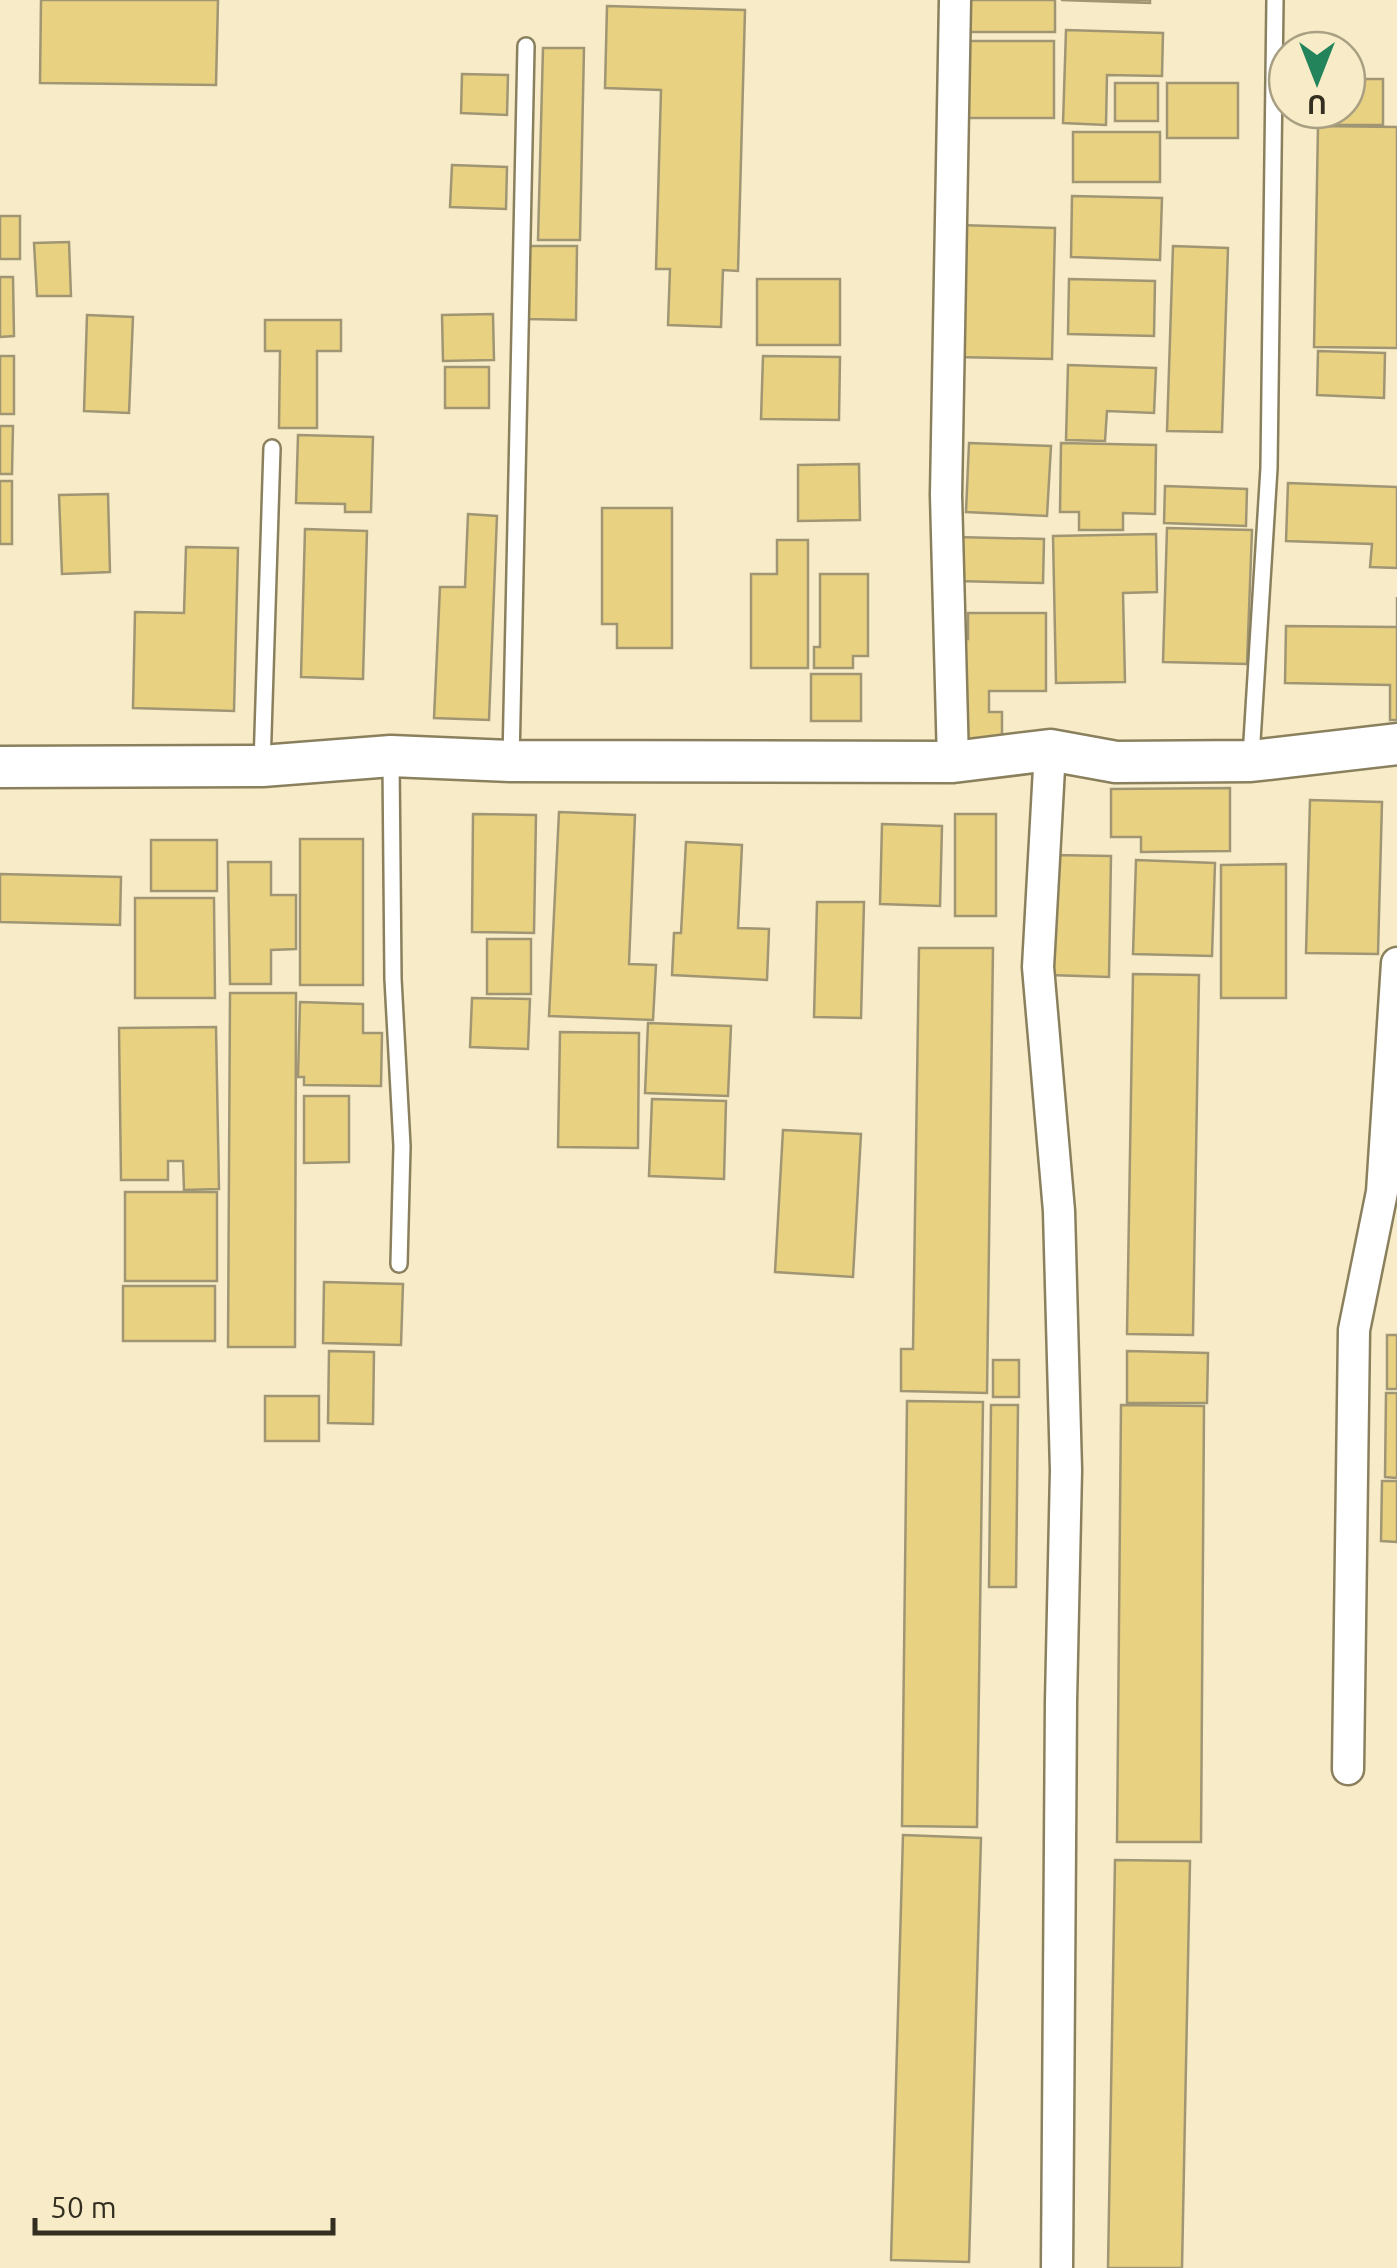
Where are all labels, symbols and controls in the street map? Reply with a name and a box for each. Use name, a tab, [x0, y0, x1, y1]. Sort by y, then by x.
north arrow	[1267, 30, 1367, 130]
text: U	[1307, 90, 1327, 121]
scale bar	[35, 2173, 332, 2235]
text: 50 m	[50, 2190, 117, 2224]

